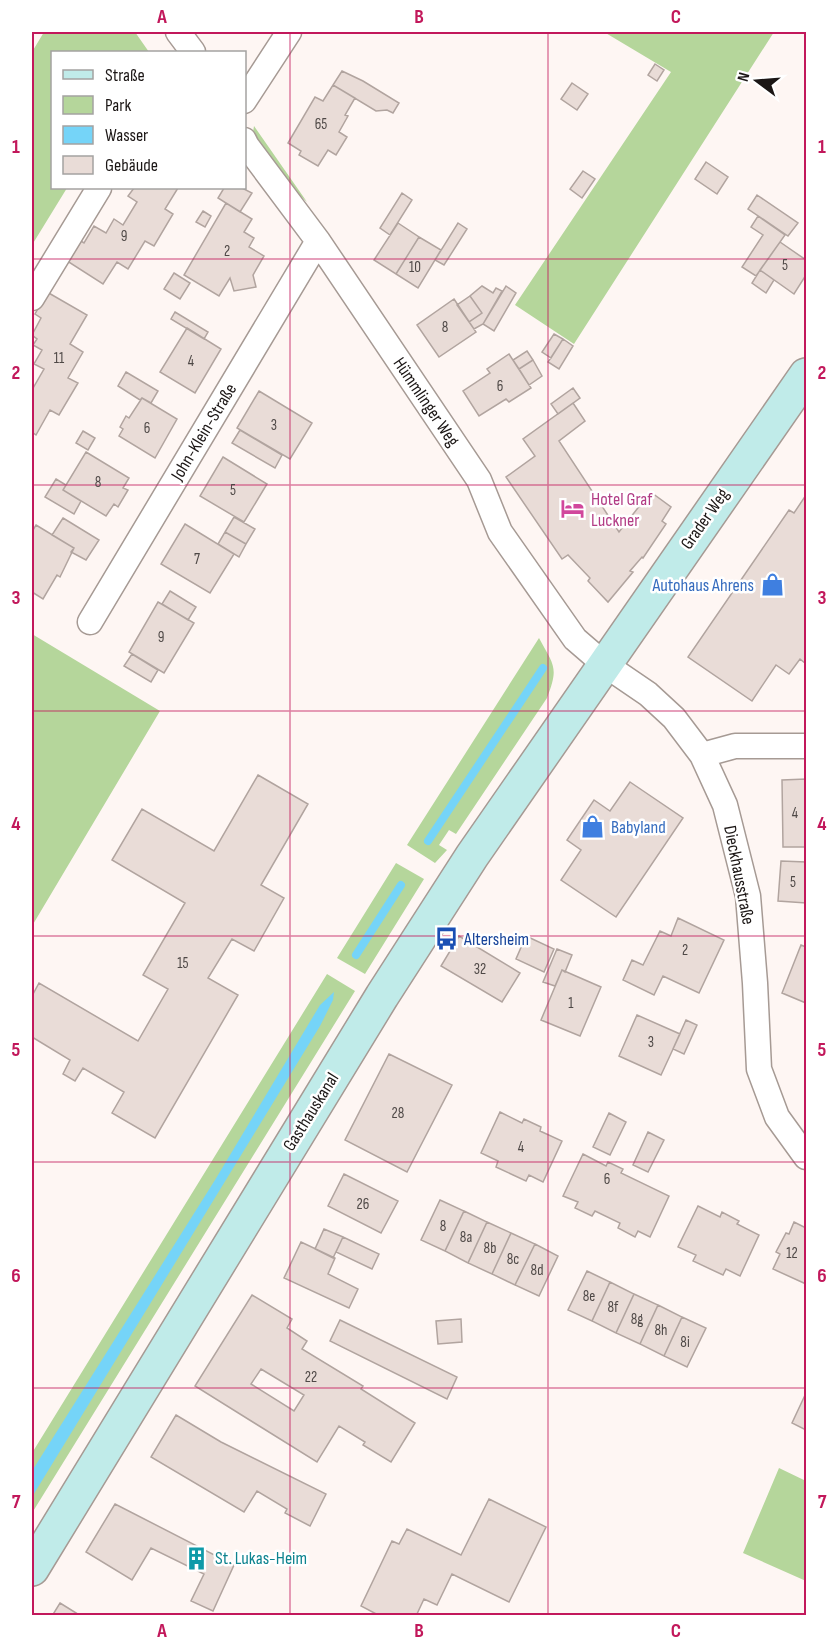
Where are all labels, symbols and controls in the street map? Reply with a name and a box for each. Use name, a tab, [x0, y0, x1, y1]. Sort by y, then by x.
text: A	[156, 5, 167, 29]
text: B	[414, 5, 424, 29]
text: C	[671, 5, 681, 29]
legend	[51, 51, 246, 189]
north arrow	[727, 51, 787, 111]
text: Straße	[105, 65, 145, 86]
text: N	[734, 71, 754, 84]
text: Park	[105, 95, 131, 116]
house number: 65	[315, 115, 327, 134]
text: Wasser	[105, 125, 148, 146]
text: 1	[12, 135, 20, 159]
text: 1	[818, 135, 826, 159]
text: Gebäude	[105, 155, 158, 176]
house number: 9	[121, 227, 127, 246]
house number: 2	[224, 242, 230, 261]
house number: 5	[782, 256, 788, 275]
house number: 10	[409, 258, 421, 277]
house number: 8	[442, 318, 448, 337]
house number: 11	[54, 349, 65, 368]
house number: 4	[188, 352, 194, 371]
street label: Hümmlinger Weg	[389, 354, 463, 450]
text: 2	[12, 361, 20, 385]
text: 2	[818, 361, 826, 385]
house number: 6	[497, 377, 503, 396]
street label: John-Klein-Straße	[166, 380, 241, 485]
house number: 3	[271, 416, 277, 435]
house number: 6	[144, 419, 150, 438]
house number: 8	[95, 473, 101, 492]
house number: 5	[230, 481, 236, 500]
street label: Grader Weg	[676, 485, 734, 553]
place label: Hotel Graf Luckner	[591, 489, 653, 531]
hotel icon: Hotel Graf Luckner	[560, 496, 586, 522]
house number: 7	[194, 550, 200, 569]
shop icon: Autohaus Ahrens	[759, 572, 785, 598]
place label: Autohaus Ahrens	[652, 575, 754, 596]
text: 3	[12, 586, 21, 610]
text: 3	[818, 586, 827, 610]
house number: 9	[158, 628, 164, 647]
house number: 4	[792, 804, 798, 823]
text: 4	[11, 812, 21, 836]
text: 4	[817, 812, 827, 836]
shop icon: Babyland	[580, 814, 606, 840]
place label: Babyland	[611, 817, 666, 838]
street label: Dieckhausstraße	[719, 824, 759, 926]
house number: 5	[790, 873, 796, 892]
bus stop icon: Altersheim	[433, 926, 459, 952]
place label: Altersheim	[463, 929, 529, 950]
house number: 2	[682, 941, 688, 960]
house number: 15	[177, 954, 189, 973]
house number: 32	[474, 960, 486, 979]
house number: 1	[568, 994, 574, 1013]
house number: 3	[648, 1033, 654, 1052]
text: 5	[12, 1038, 21, 1062]
text: 5	[818, 1038, 827, 1062]
street label: Gasthauskanal	[279, 1069, 343, 1155]
house number: 28	[392, 1104, 404, 1123]
house number: 4	[518, 1138, 524, 1157]
house number: 6	[604, 1170, 610, 1189]
house number: 26	[357, 1195, 369, 1214]
house number: 8	[440, 1217, 446, 1236]
house number: 8a	[460, 1228, 472, 1247]
house number: 8b	[484, 1239, 496, 1258]
house number: 12	[786, 1244, 798, 1263]
house number: 8c	[507, 1250, 519, 1269]
house number: 8d	[531, 1261, 543, 1280]
text: 6	[11, 1264, 21, 1288]
text: 6	[817, 1264, 827, 1288]
house number: 8e	[583, 1287, 595, 1306]
house number: 8f	[608, 1298, 619, 1317]
house number: 8g	[631, 1310, 643, 1329]
house number: 8h	[655, 1321, 668, 1340]
house number: 8i	[680, 1333, 690, 1352]
house number: 22	[305, 1368, 317, 1387]
text: 7	[12, 1490, 21, 1514]
text: 7	[818, 1490, 827, 1514]
building icon: St. Lukas-Heim	[184, 1545, 210, 1571]
place label: St. Lukas-Heim	[215, 1548, 307, 1569]
text: A	[156, 1619, 167, 1643]
text: B	[414, 1619, 424, 1643]
text: C	[671, 1619, 681, 1643]

